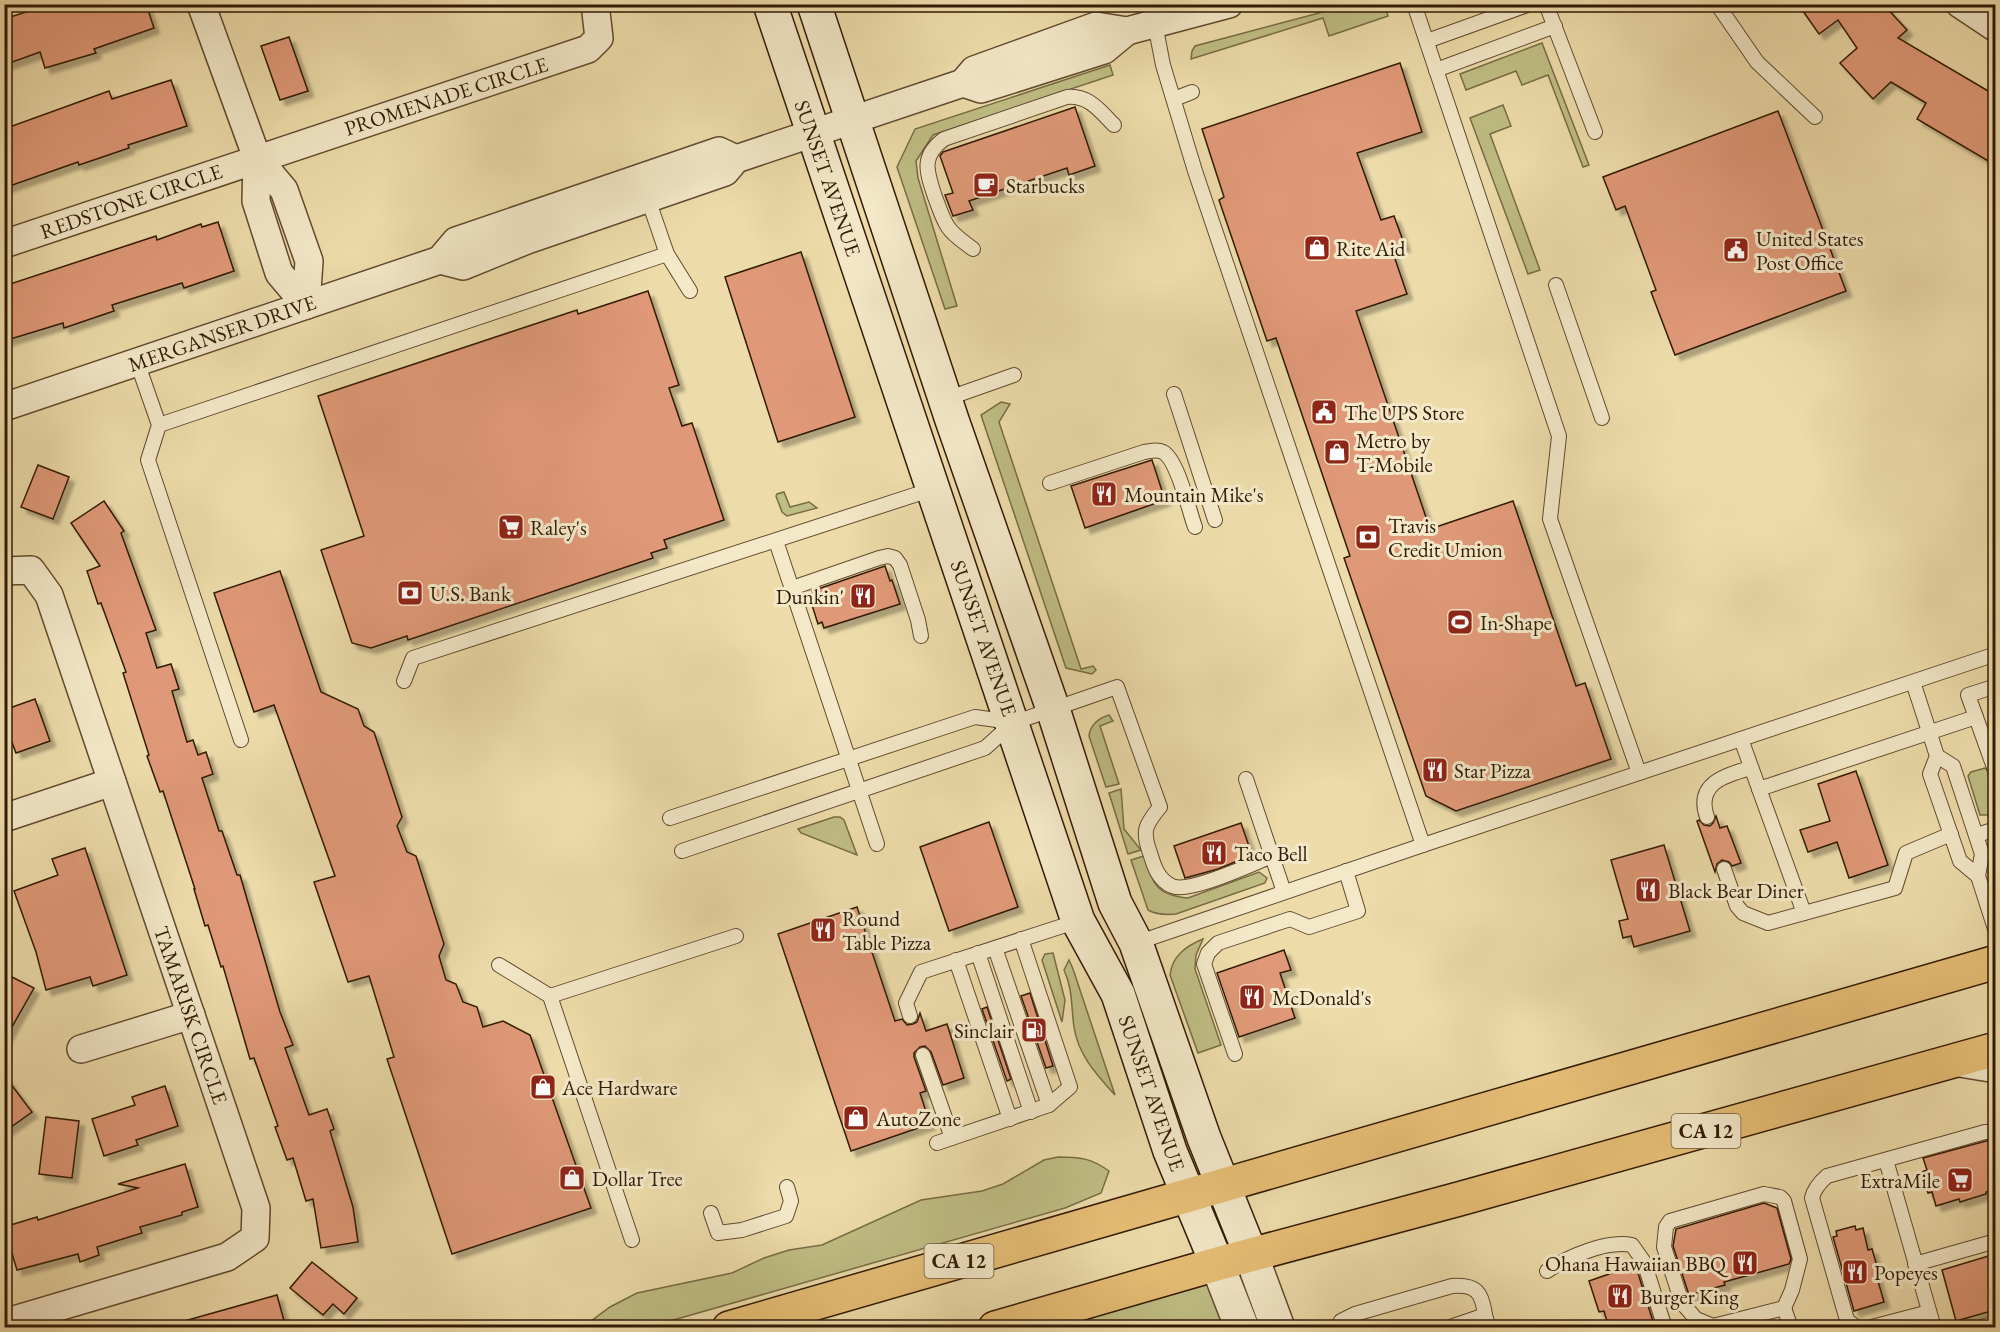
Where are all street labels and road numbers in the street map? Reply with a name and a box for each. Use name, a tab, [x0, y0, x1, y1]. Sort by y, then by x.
street label: PROMENADE CIRCLE	[341, 50, 551, 142]
street label: SUNSET AVENUE	[789, 96, 867, 260]
street label: REDSTONE CIRCLE	[36, 157, 226, 245]
street label: MERGANSER DRIVE	[125, 288, 320, 378]
street label: SUNSET AVENUE	[945, 556, 1023, 720]
street label: TAMARISK CIRCLE	[148, 922, 234, 1108]
street label: SUNSET AVENUE	[1113, 1011, 1191, 1175]
road number: CA 12	[1672, 1114, 1740, 1148]
road number: CA 12	[924, 1244, 994, 1278]

